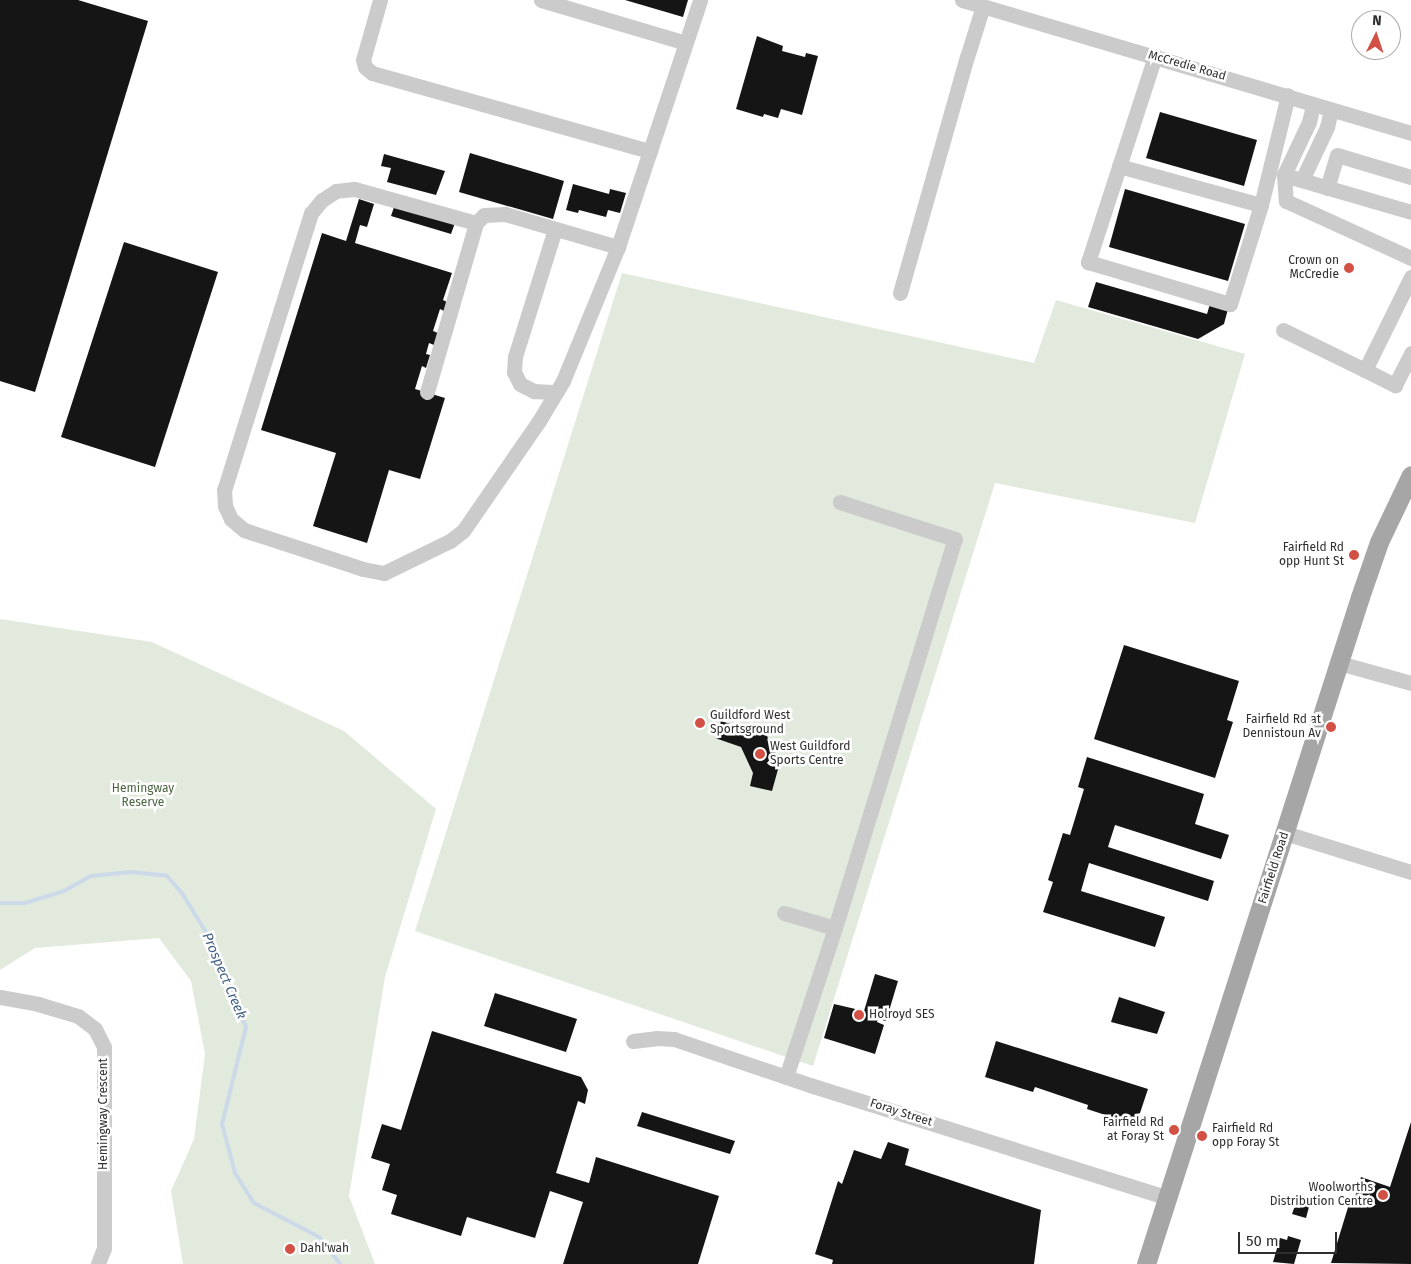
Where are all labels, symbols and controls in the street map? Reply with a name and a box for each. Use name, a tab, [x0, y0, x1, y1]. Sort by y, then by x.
north arrow	[1351, 10, 1401, 60]
text: N	[1372, 12, 1382, 29]
street label: McCredie Road	[1146, 48, 1228, 84]
place label: Crown on McCredie	[1288, 254, 1339, 282]
marker: Crown on McCredie	[1343, 262, 1355, 274]
place label: Fairfield Rd opp Hunt St	[1279, 541, 1344, 569]
marker: Fairfield Rd opp Hunt St	[1348, 549, 1360, 561]
place label: Guildford West Sportsground	[710, 709, 790, 737]
place label: Fairfield Rd at Dennistoun Av	[1243, 713, 1321, 741]
marker: Guildford West Sportsground	[694, 717, 706, 729]
marker: Fairfield Rd at Dennistoun Av	[1325, 721, 1337, 733]
place label: West Guildford Sports Centre	[770, 740, 850, 768]
marker: West Guildford Sports Centre	[754, 748, 766, 760]
park label: Hemingway Reserve	[112, 782, 174, 810]
street label: Fairfield Road	[1256, 830, 1292, 906]
water label: Prospect Creek	[198, 930, 250, 1022]
place label: Holroyd SES	[869, 1008, 935, 1022]
marker: Holroyd SES	[853, 1009, 865, 1021]
street label: Hemingway Crescent	[97, 1058, 111, 1170]
street label: Foray Street	[868, 1096, 934, 1130]
place label: Fairfield Rd at Foray St	[1103, 1116, 1164, 1144]
place label: Fairfield Rd opp Foray St	[1212, 1122, 1279, 1150]
marker: Fairfield Rd at Foray St	[1168, 1124, 1180, 1136]
marker: Fairfield Rd opp Foray St	[1196, 1130, 1208, 1142]
place label: Woolworths Distribution Centre	[1270, 1181, 1373, 1209]
marker: Woolworths Distribution Centre	[1377, 1189, 1389, 1201]
scale bar	[1241, 1222, 1340, 1254]
text: 50 m	[1246, 1232, 1279, 1250]
place label: Dahl'wah	[300, 1242, 349, 1256]
marker: Dahl'wah	[284, 1243, 296, 1255]

